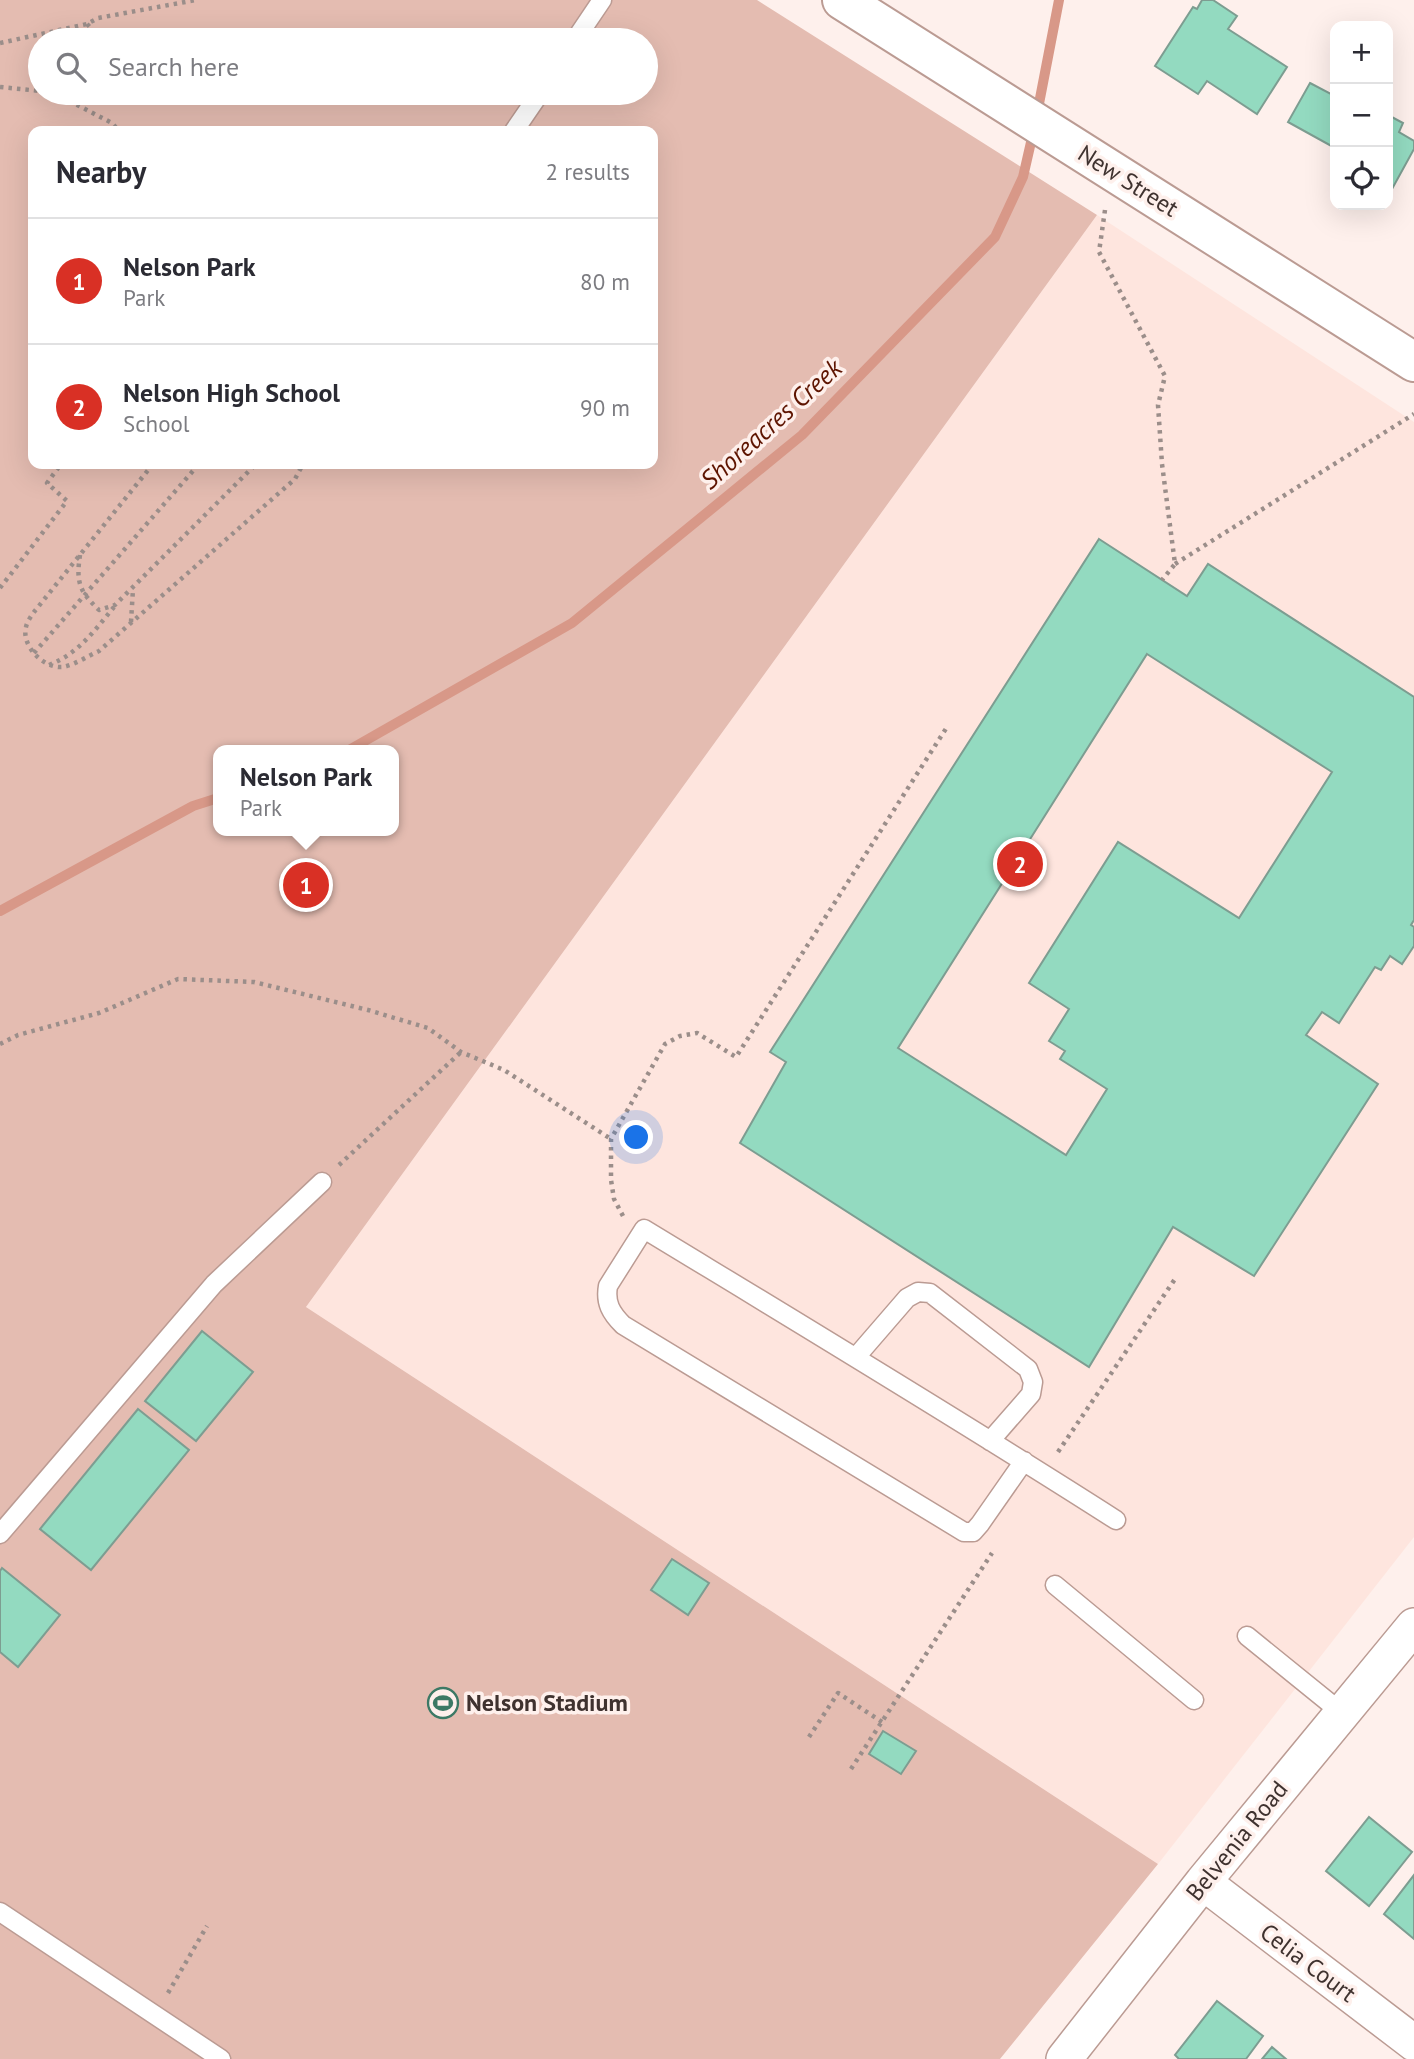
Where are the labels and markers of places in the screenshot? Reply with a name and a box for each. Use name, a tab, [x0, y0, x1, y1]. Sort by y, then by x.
pin: 2	[997, 838, 1043, 890]
pin: 1	[283, 859, 329, 911]
sports icon: Nelson Stadium	[426, 1686, 460, 1720]
place label: Nelson Stadium	[466, 1687, 628, 1718]

